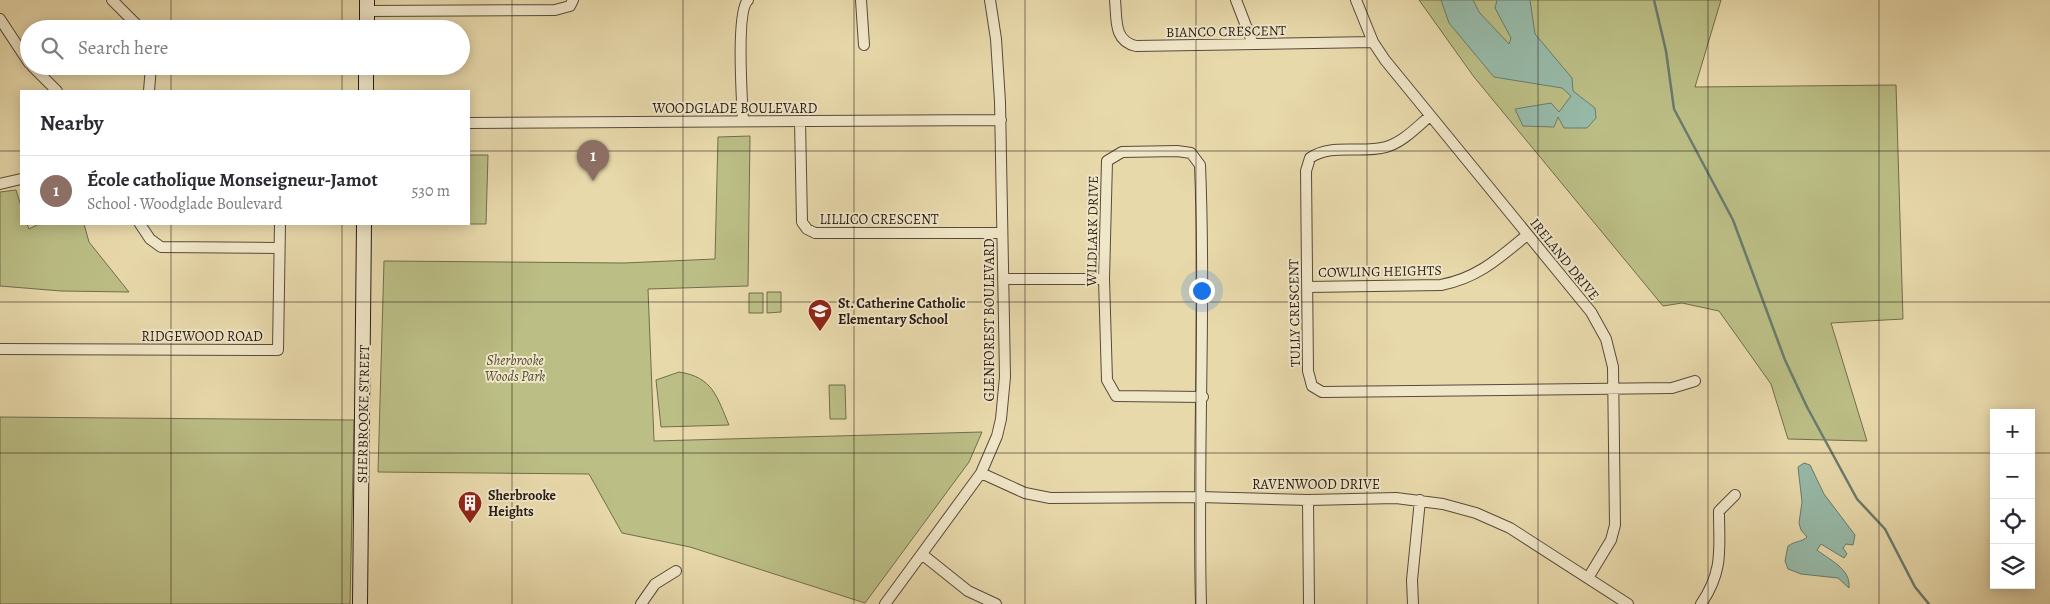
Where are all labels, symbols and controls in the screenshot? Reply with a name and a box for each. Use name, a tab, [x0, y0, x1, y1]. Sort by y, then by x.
search box	[20, 20, 470, 75]
street label: BIANCO CRESCENT	[1166, 21, 1287, 42]
icon: search	[38, 34, 66, 62]
text: Search here	[78, 35, 168, 61]
street label: WOODGLADE BOULEVARD	[652, 99, 818, 118]
text: Nearby	[40, 109, 103, 137]
pin: 1	[577, 140, 609, 181]
text: École catholique Monseigneur-Jamot	[87, 167, 378, 193]
street label: WILDLARK DRIVE	[1082, 175, 1103, 288]
text: 1	[53, 180, 59, 202]
text: 530 m	[411, 180, 450, 202]
text: School · Woodglade Boulevard	[87, 193, 282, 215]
street label: LILLICO CRESCENT	[819, 210, 939, 229]
street label: IRELAND DRIVE	[1526, 214, 1604, 304]
street label: GLENFOREST BOULEVARD	[980, 238, 999, 402]
street label: TULLY CRESCENT	[1284, 258, 1305, 367]
street label: COWLING HEIGHTS	[1318, 261, 1442, 282]
your location	[1189, 278, 1215, 304]
place label: St. Catherine Catholic Elementary School	[838, 294, 966, 329]
school or university icon: St. Catherine Catholic Elementary School	[807, 298, 833, 332]
street label: RIDGEWOOD ROAD	[141, 327, 263, 346]
street label: SHERBROOKE STREET	[353, 344, 374, 483]
park label: Sherbrooke Woods Park	[485, 351, 545, 386]
map controls	[1990, 409, 2035, 589]
button: +	[1990, 409, 2035, 454]
button: −	[1990, 454, 2035, 499]
street label: RAVENWOOD DRIVE	[1252, 475, 1380, 494]
place label: Sherbrooke Heights	[488, 486, 556, 521]
building icon: Sherbrooke Heights	[457, 490, 483, 524]
button: locate	[1990, 499, 2035, 544]
button: layers	[1990, 544, 2035, 589]

